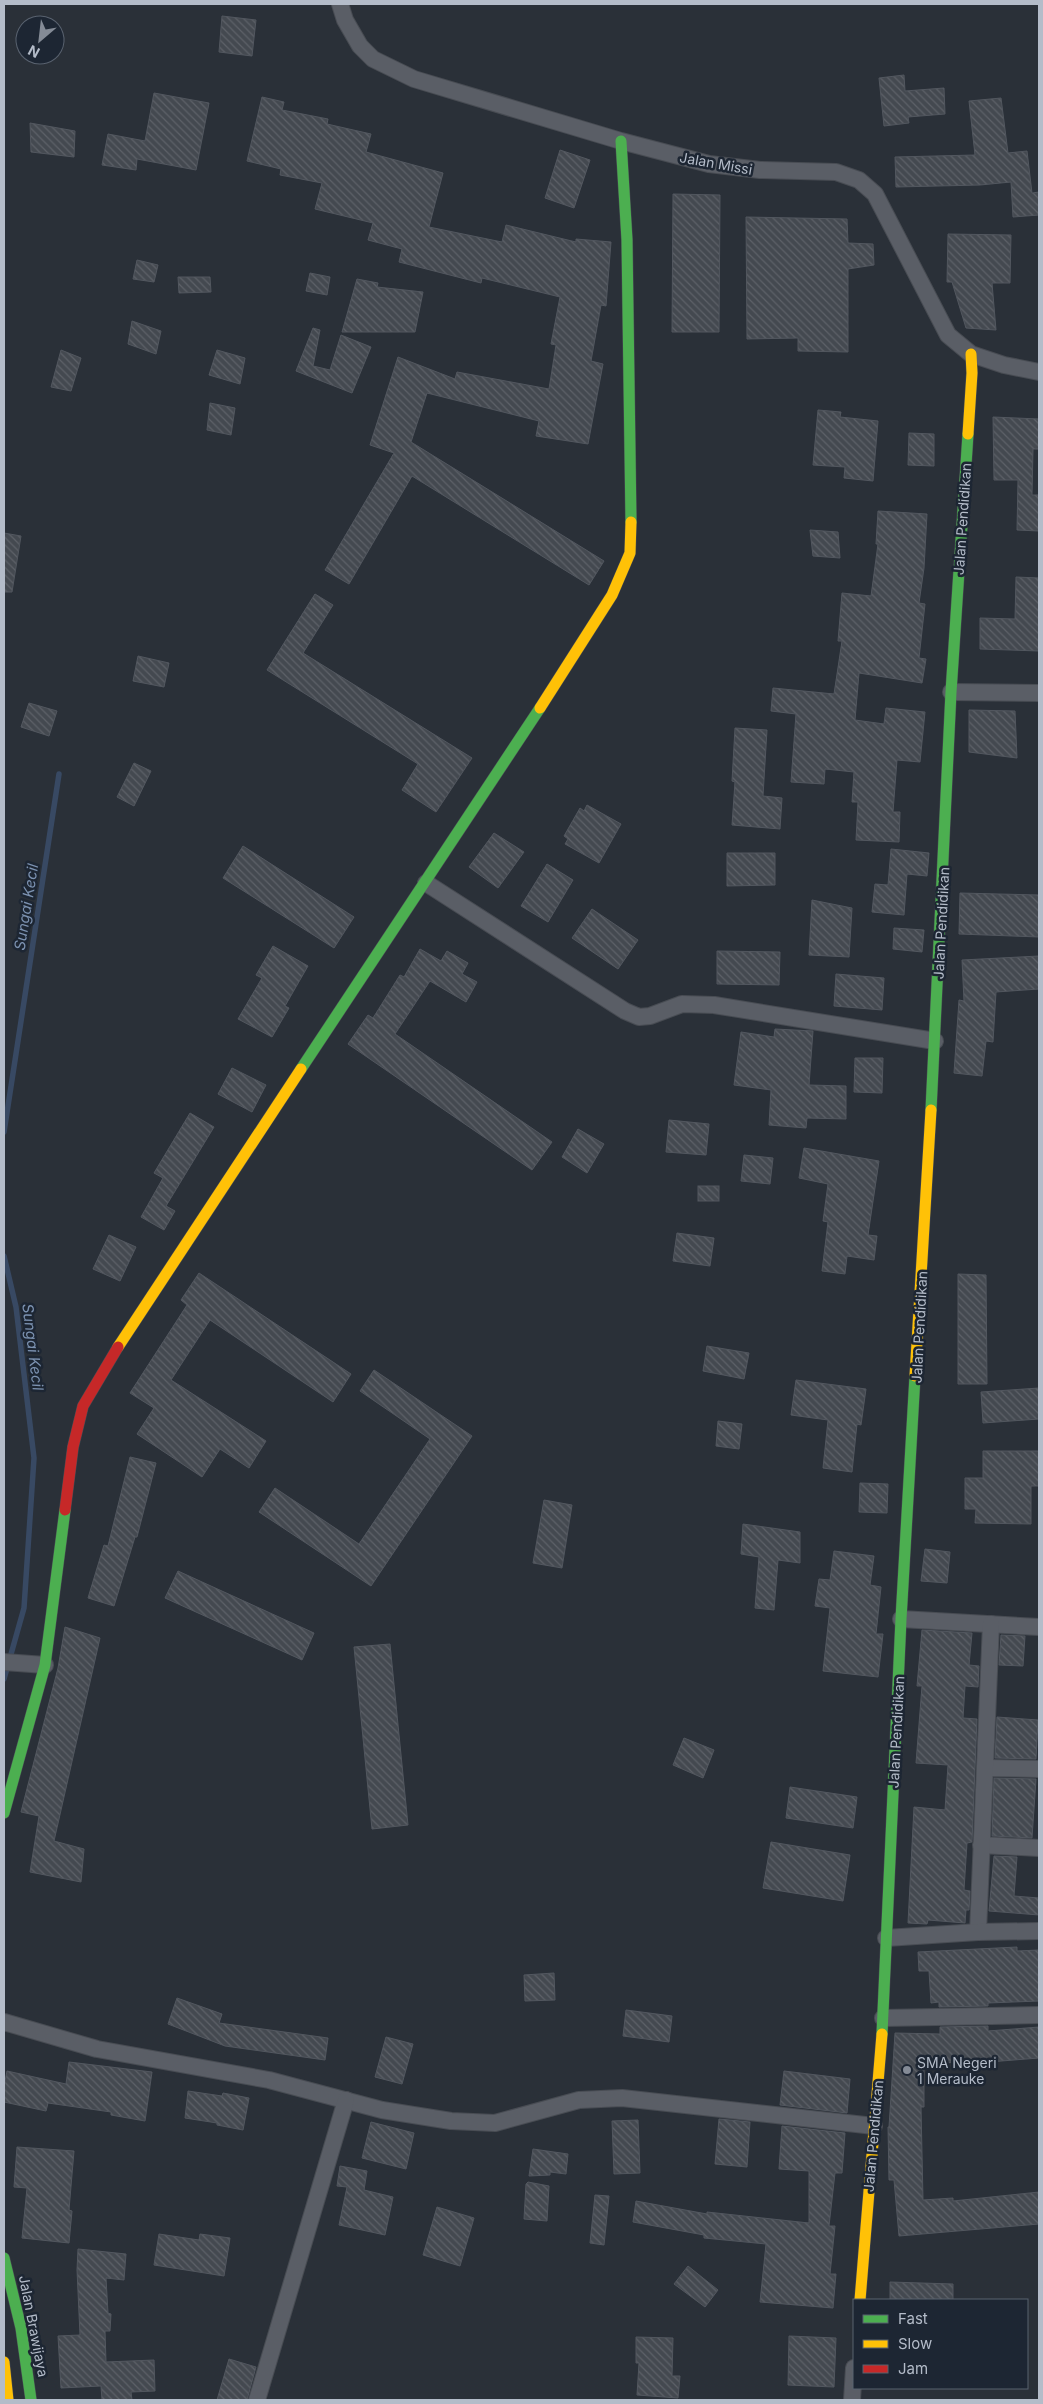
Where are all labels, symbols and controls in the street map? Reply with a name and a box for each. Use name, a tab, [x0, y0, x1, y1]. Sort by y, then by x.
north arrow	[15, 15, 65, 65]
text: N	[25, 42, 42, 62]
street label: Jalan Missi	[678, 148, 754, 178]
street label: Jalan Pendidikan	[950, 462, 974, 576]
water label: Sungai Kecil	[10, 862, 42, 952]
street label: Jalan Pendidikan	[930, 866, 952, 980]
street label: Jalan Pendidikan	[908, 1270, 930, 1384]
water label: Sungai Kecil	[18, 1302, 48, 1392]
street label: Jalan Pendidikan	[885, 1675, 907, 1789]
place label: SMA Negeri 1 Merauke	[917, 2054, 997, 2087]
marker: SMA Negeri 1 Merauke	[901, 2064, 913, 2076]
street label: Jalan Pendidikan	[860, 2079, 886, 2193]
street label: Jalan Brawijaya	[16, 2274, 52, 2378]
legend	[853, 2299, 1028, 2389]
text: Fast	[898, 2309, 928, 2328]
text: Slow	[898, 2334, 932, 2353]
text: Jam	[898, 2359, 928, 2378]

